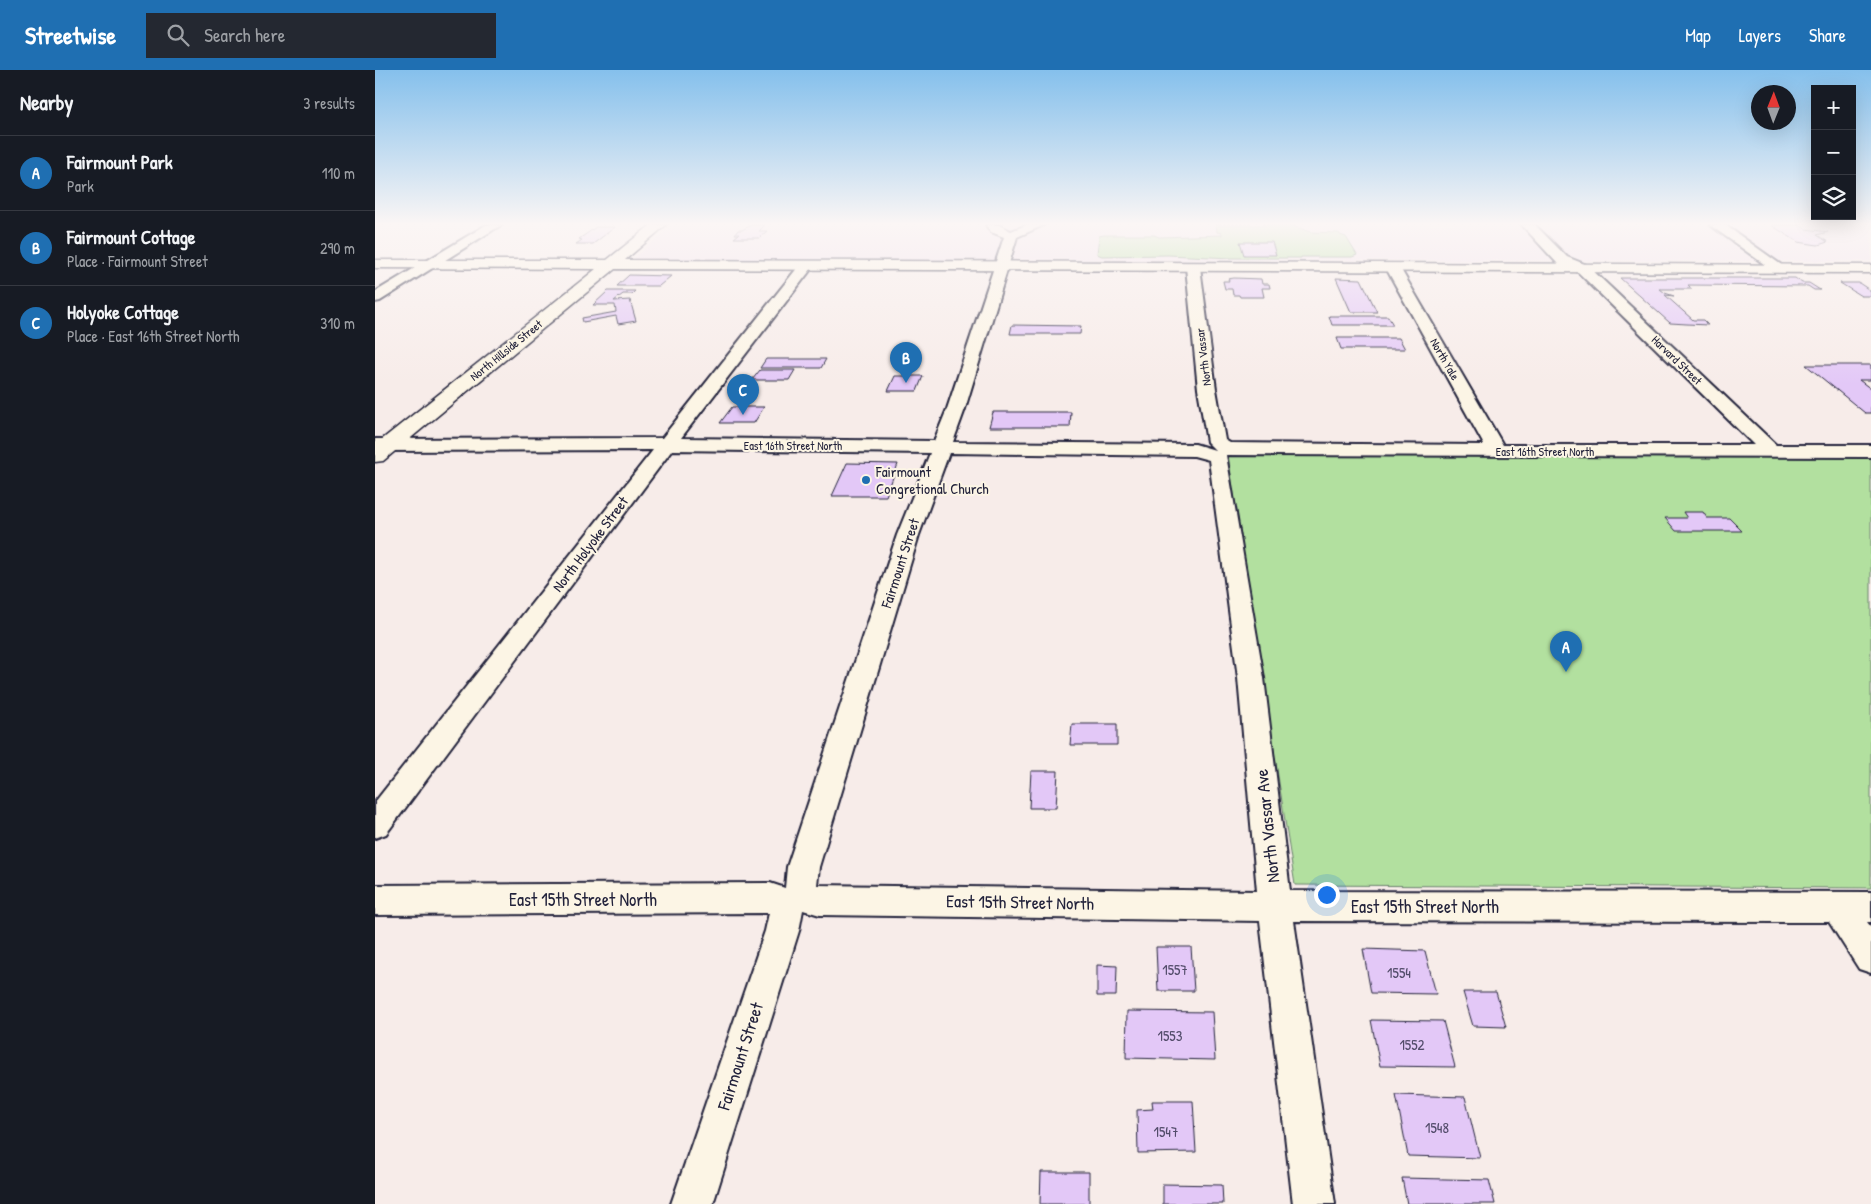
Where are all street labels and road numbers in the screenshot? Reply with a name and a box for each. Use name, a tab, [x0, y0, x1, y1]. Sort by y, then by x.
street label: North Hillside Street	[466, 315, 546, 385]
street label: North Vassar	[1191, 327, 1215, 387]
street label: Harvard Street	[1648, 331, 1707, 389]
street label: North Yale	[1426, 335, 1464, 383]
street label: East 16th Street North	[744, 437, 842, 454]
street label: East 16th Street North	[1496, 443, 1594, 460]
street label: North Holyoke Street	[547, 491, 633, 596]
street label: Fairmount Street	[875, 515, 925, 612]
street label: North Vassar Ave	[1249, 768, 1285, 884]
street label: East 15th Street North	[509, 887, 657, 912]
street label: East 15th Street North	[946, 888, 1095, 916]
street label: East 15th Street North	[1351, 894, 1499, 919]
street label: Fairmount Street	[711, 998, 769, 1114]

